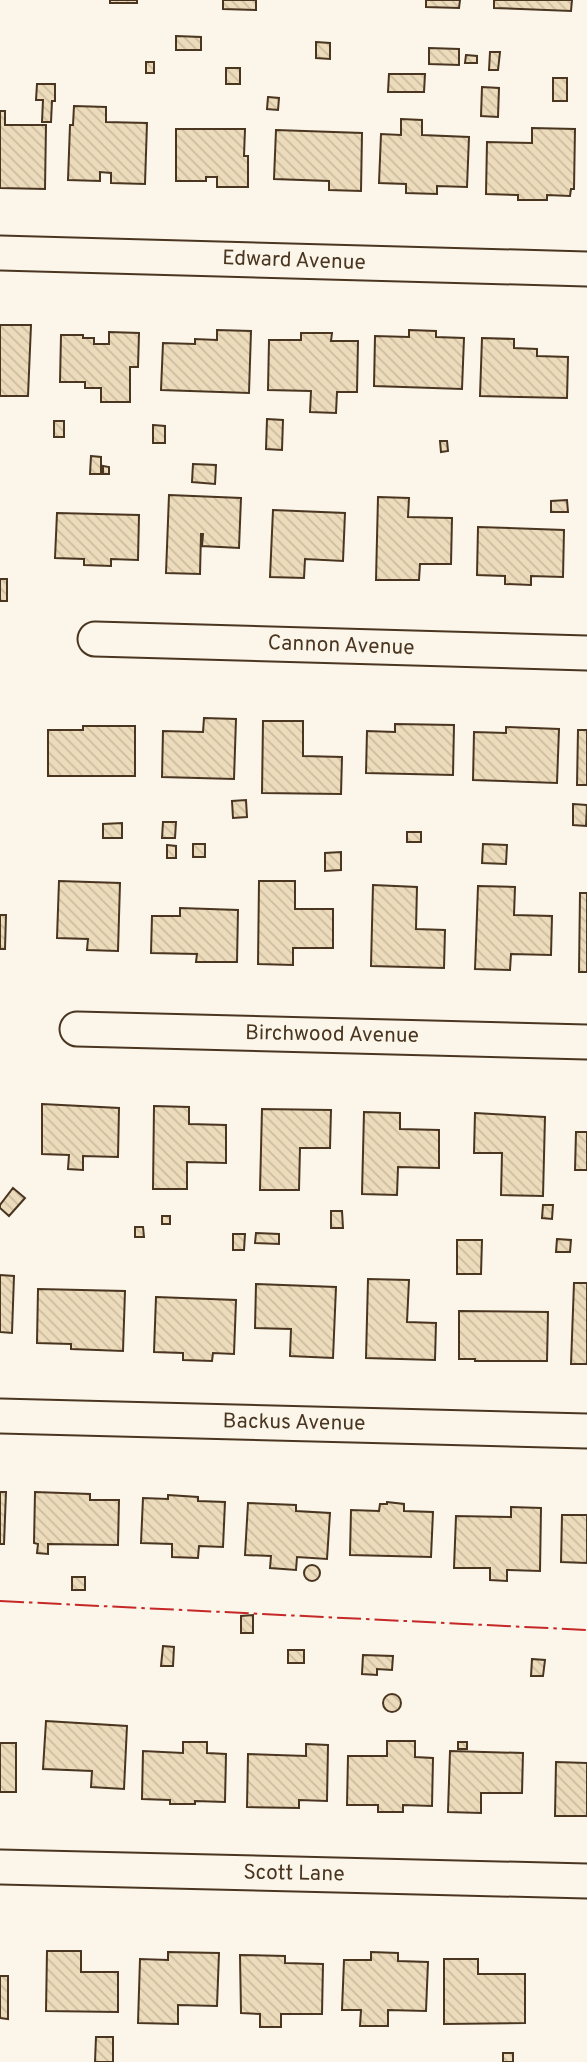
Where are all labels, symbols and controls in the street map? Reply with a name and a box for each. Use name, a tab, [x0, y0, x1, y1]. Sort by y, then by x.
street label: Edward Avenue	[222, 245, 366, 277]
street label: Cannon Avenue	[267, 630, 415, 662]
street label: Birchwood Avenue	[245, 1020, 419, 1050]
street label: Backus Avenue	[222, 1408, 366, 1438]
street label: Scott Lane	[243, 1860, 345, 1888]

